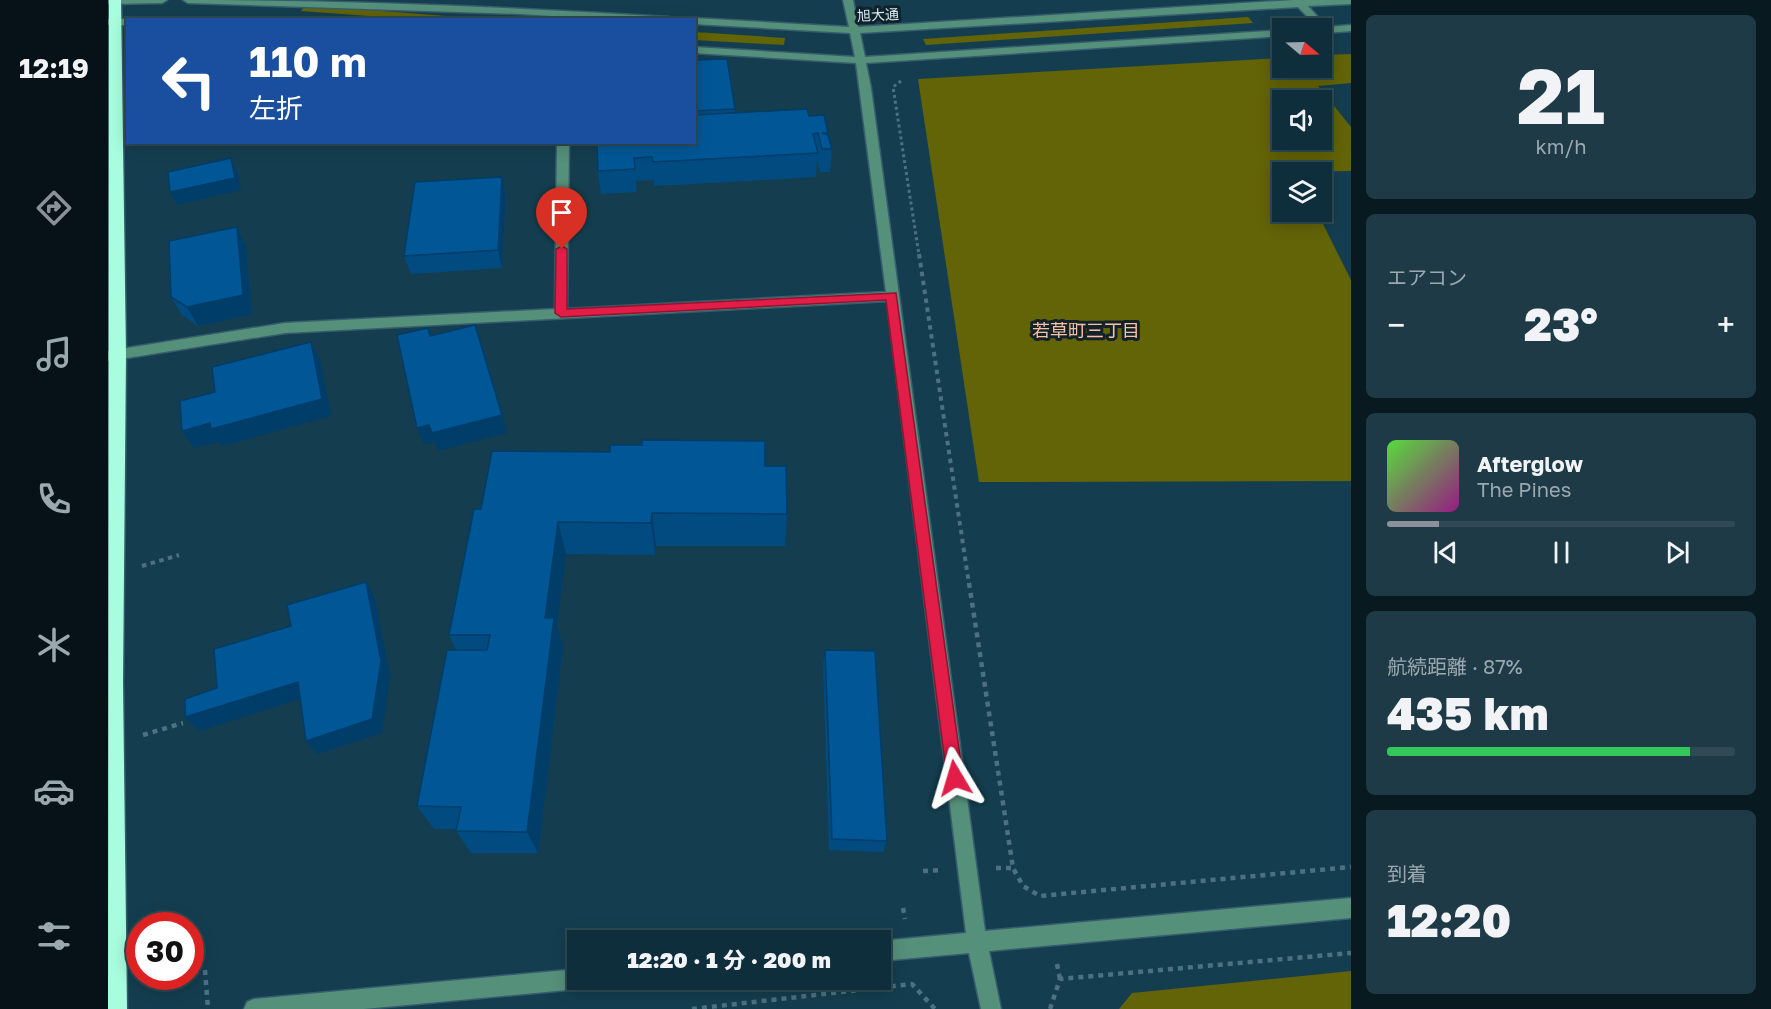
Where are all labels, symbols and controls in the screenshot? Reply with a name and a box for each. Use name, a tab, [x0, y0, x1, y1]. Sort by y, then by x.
street label: 旭大通	[857, 5, 899, 24]
north arrow	[1272, 18, 1332, 78]
map controls	[1272, 18, 1332, 222]
text: 110 m	[249, 36, 367, 86]
icon: left	[150, 42, 228, 120]
text: 21	[1517, 48, 1605, 141]
text: 12:19	[19, 52, 89, 84]
button: sound	[1272, 90, 1332, 150]
text: 左折	[249, 92, 303, 124]
text: km/h	[1536, 134, 1586, 158]
button: layers	[1272, 162, 1332, 222]
icon: directions	[33, 187, 75, 229]
pin	[536, 187, 587, 249]
icon: arrive	[545, 196, 578, 229]
text: エアコン	[1387, 265, 1467, 289]
text: 23°	[1524, 297, 1598, 351]
text: −	[1387, 305, 1405, 344]
text: +	[1717, 305, 1735, 344]
district label: 若草町三丁目	[1032, 319, 1140, 341]
icon: music	[33, 333, 75, 375]
text: Afterglow	[1477, 450, 1583, 477]
text: The Pines	[1477, 477, 1571, 501]
icon: phone	[33, 478, 75, 520]
icon: previous	[1429, 536, 1462, 569]
icon: pause	[1545, 536, 1578, 569]
icon: next	[1661, 536, 1694, 569]
icon: climate	[33, 624, 75, 666]
text: 航続距離 · 87%	[1387, 654, 1523, 678]
text: 435 km	[1387, 686, 1549, 740]
position arrow	[923, 746, 987, 810]
icon: car	[33, 770, 75, 812]
text: 到着	[1387, 861, 1427, 885]
text: 12:20	[1387, 893, 1511, 947]
speed limit sign: 30	[126, 912, 204, 990]
icon: filters	[33, 915, 75, 957]
text: 12:20 · 1 分 · 200 m	[627, 946, 831, 973]

